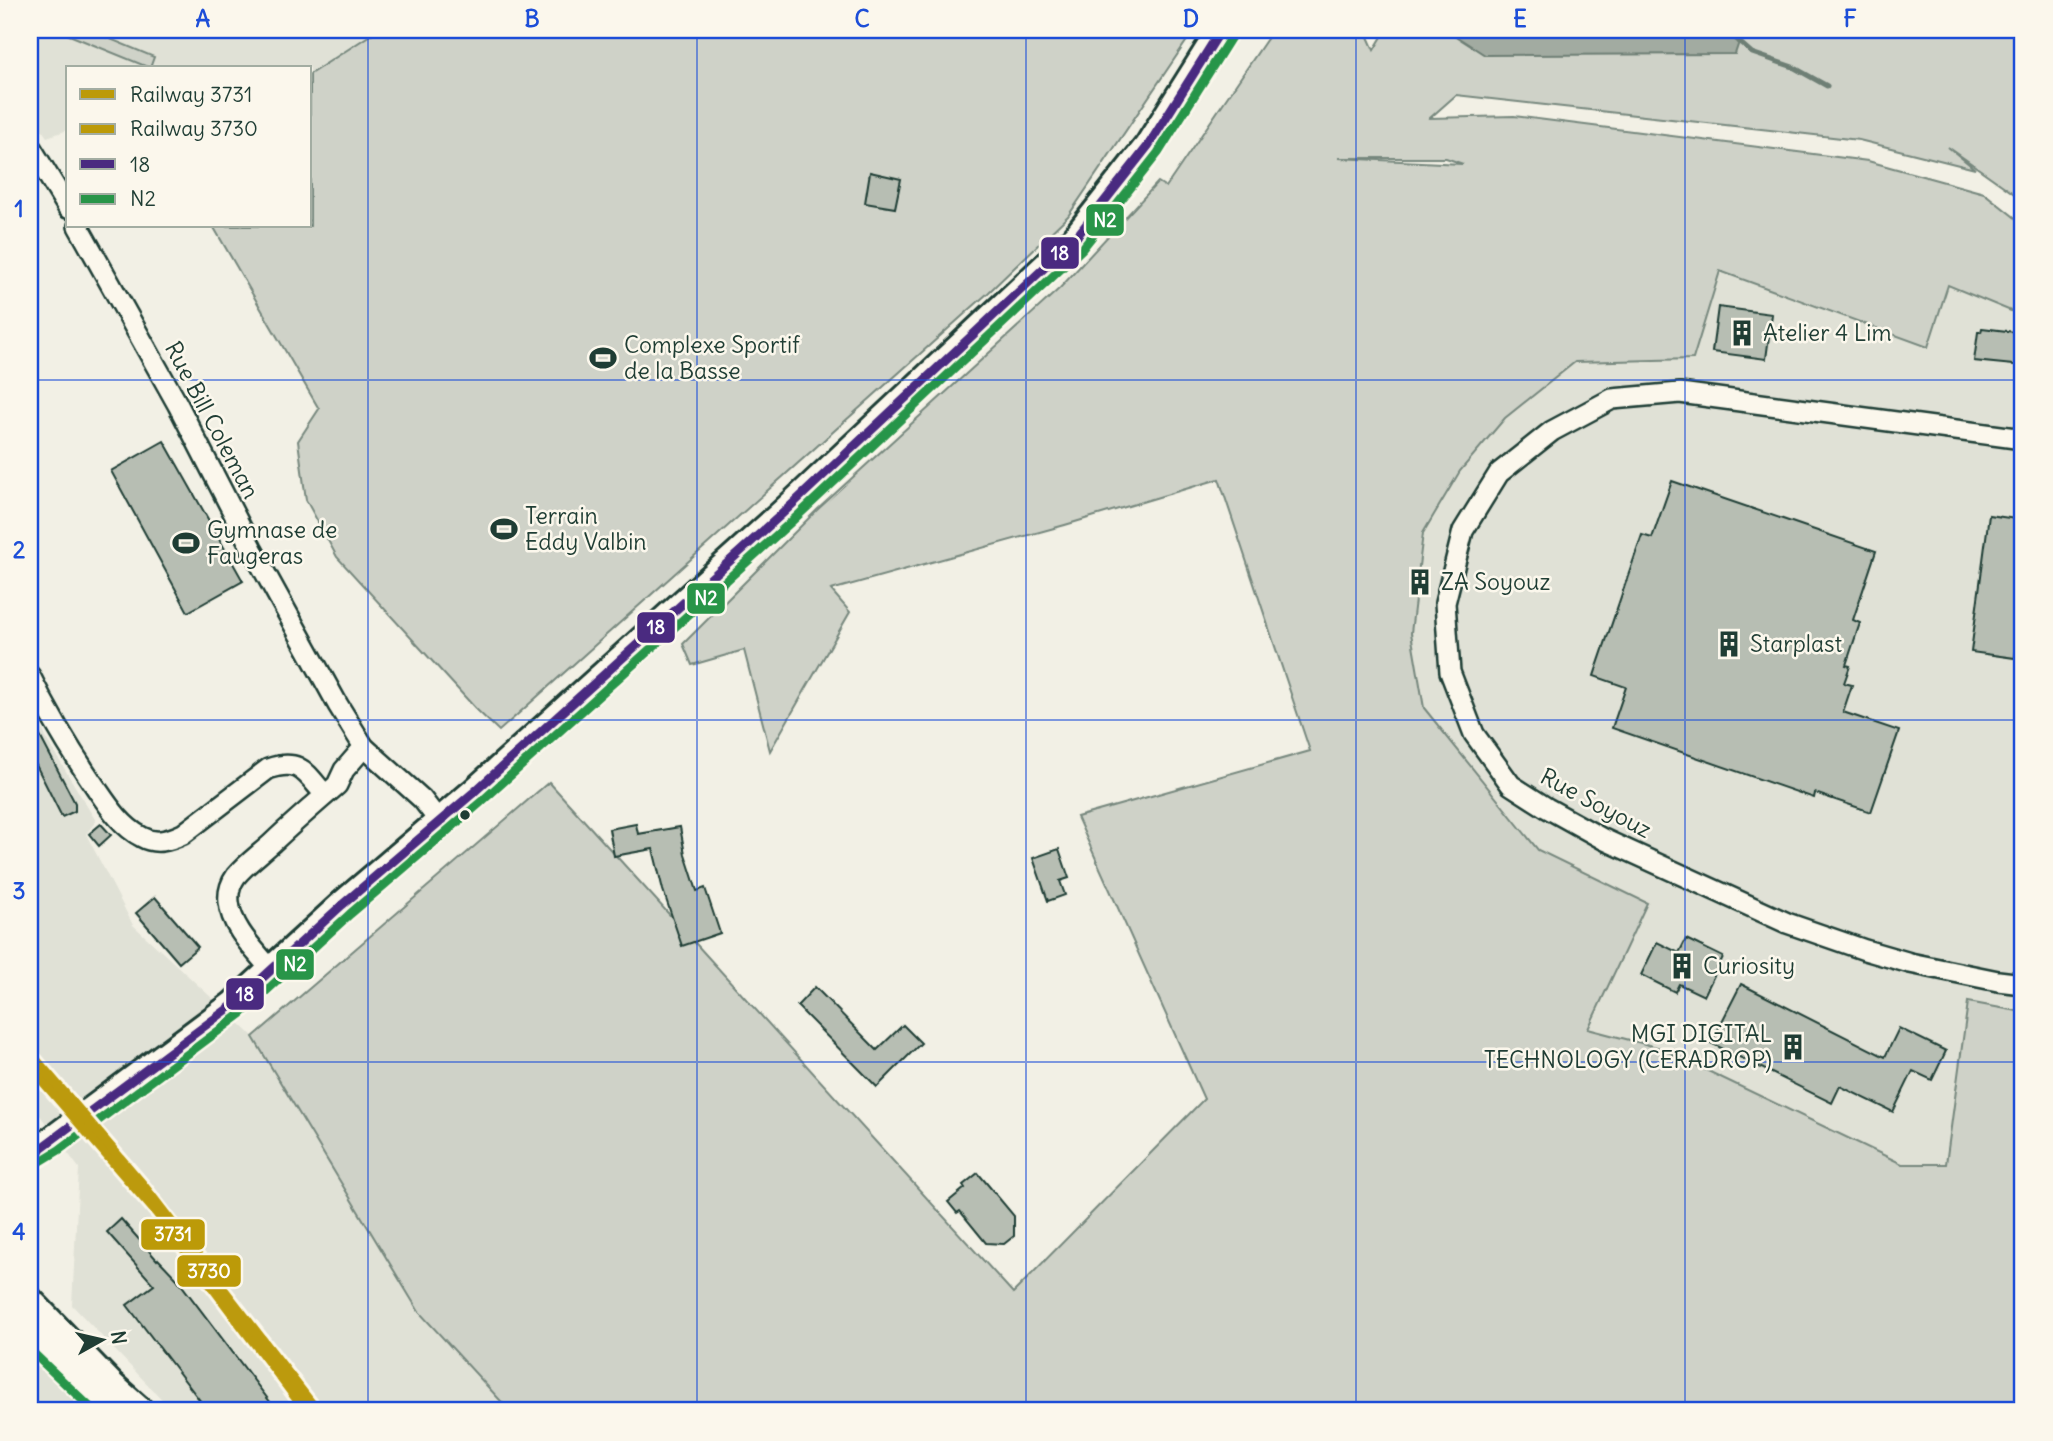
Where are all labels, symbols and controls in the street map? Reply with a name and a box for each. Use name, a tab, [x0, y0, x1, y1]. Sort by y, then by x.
text: A	[196, 4, 211, 33]
text: B	[524, 4, 540, 33]
text: C	[854, 4, 870, 33]
text: D	[1183, 4, 1199, 33]
text: E	[1513, 4, 1527, 33]
text: F	[1843, 4, 1857, 33]
legend	[66, 66, 312, 228]
text: Railway 3731	[130, 81, 252, 108]
text: Railway 3730	[130, 115, 258, 142]
text: 18	[130, 151, 150, 178]
text: N2	[130, 185, 156, 212]
text: 1	[14, 194, 24, 223]
line badge: N2	[1085, 203, 1125, 237]
text: N2	[1093, 208, 1117, 232]
line badge: 18	[1040, 236, 1080, 270]
text: 18	[1051, 241, 1069, 265]
building icon: Atelier 4 Lim	[1727, 318, 1757, 348]
place label: Atelier 4 Lim	[1763, 318, 1892, 347]
place label: Complexe Sportif de la Basse	[624, 330, 800, 385]
street label: Rue Bill Coleman	[159, 336, 266, 503]
sports icon: Complexe Sportif de la Basse	[588, 343, 618, 373]
place label: Terrain Eddy Valbin	[525, 501, 647, 556]
sports icon: Terrain Eddy Valbin	[489, 514, 519, 544]
place label: Gymnase de Faugeras	[207, 515, 337, 570]
sports icon: Gymnase de Faugeras	[171, 528, 201, 558]
text: 2	[13, 535, 26, 564]
building icon: ZA Soyouz	[1405, 567, 1435, 597]
place label: ZA Soyouz	[1441, 567, 1550, 596]
line badge: N2	[686, 582, 726, 615]
text: N2	[694, 586, 718, 610]
line badge: 18	[636, 611, 676, 644]
text: 18	[647, 615, 665, 639]
building icon: Starplast	[1714, 629, 1744, 659]
place label: Starplast	[1750, 629, 1843, 658]
street label: Rue Soyouz	[1536, 761, 1657, 844]
unlabelled marker	[458, 808, 472, 822]
text: 3	[12, 876, 26, 905]
line badge: N2	[275, 948, 315, 981]
building icon: Curiosity	[1667, 951, 1697, 981]
place label: Curiosity	[1703, 951, 1795, 980]
text: N2	[283, 952, 307, 976]
line badge: 18	[225, 977, 265, 1011]
text: 18	[236, 982, 254, 1006]
place label: MGI DIGITAL TECHNOLOGY (CERADROP)	[1484, 1019, 1772, 1074]
building icon: MGI DIGITAL TECHNOLOGY (CERADROP)	[1778, 1032, 1808, 1062]
text: 4	[12, 1217, 26, 1246]
line badge: 3731	[140, 1218, 206, 1251]
text: 3731	[154, 1222, 192, 1246]
line badge: 3730	[176, 1254, 242, 1288]
text: 3730	[187, 1259, 231, 1283]
north arrow	[66, 1304, 136, 1374]
text: N	[106, 1329, 132, 1346]

